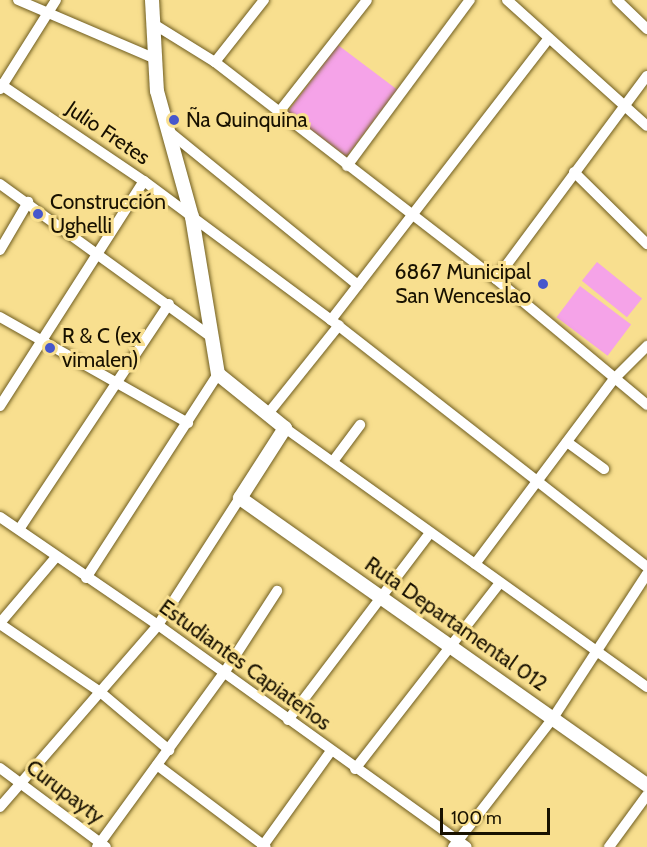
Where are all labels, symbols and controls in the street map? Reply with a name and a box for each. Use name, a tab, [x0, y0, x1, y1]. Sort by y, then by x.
street label: Julio Fretes	[61, 96, 155, 170]
place label: Ña Quinquina	[186, 107, 308, 133]
marker: Ña Quinquina	[167, 113, 181, 127]
place label: Construcción Ughelli	[50, 189, 166, 239]
marker: Construcción Ughelli	[31, 207, 45, 221]
place label: 6867 Municipal San Wenceslao	[395, 259, 531, 309]
marker: 6867 Municipal San Wenceslao	[536, 277, 550, 291]
place label: R & C (ex vimalen)	[62, 323, 141, 373]
marker: R & C (ex vimalen)	[43, 341, 57, 355]
street label: Ruta Departamental 012	[360, 551, 552, 697]
street label: Estudiantes Capiateños	[154, 594, 336, 736]
street label: Curupayty	[21, 755, 109, 829]
scale bar	[443, 796, 552, 834]
text: 100 m	[451, 807, 502, 829]

